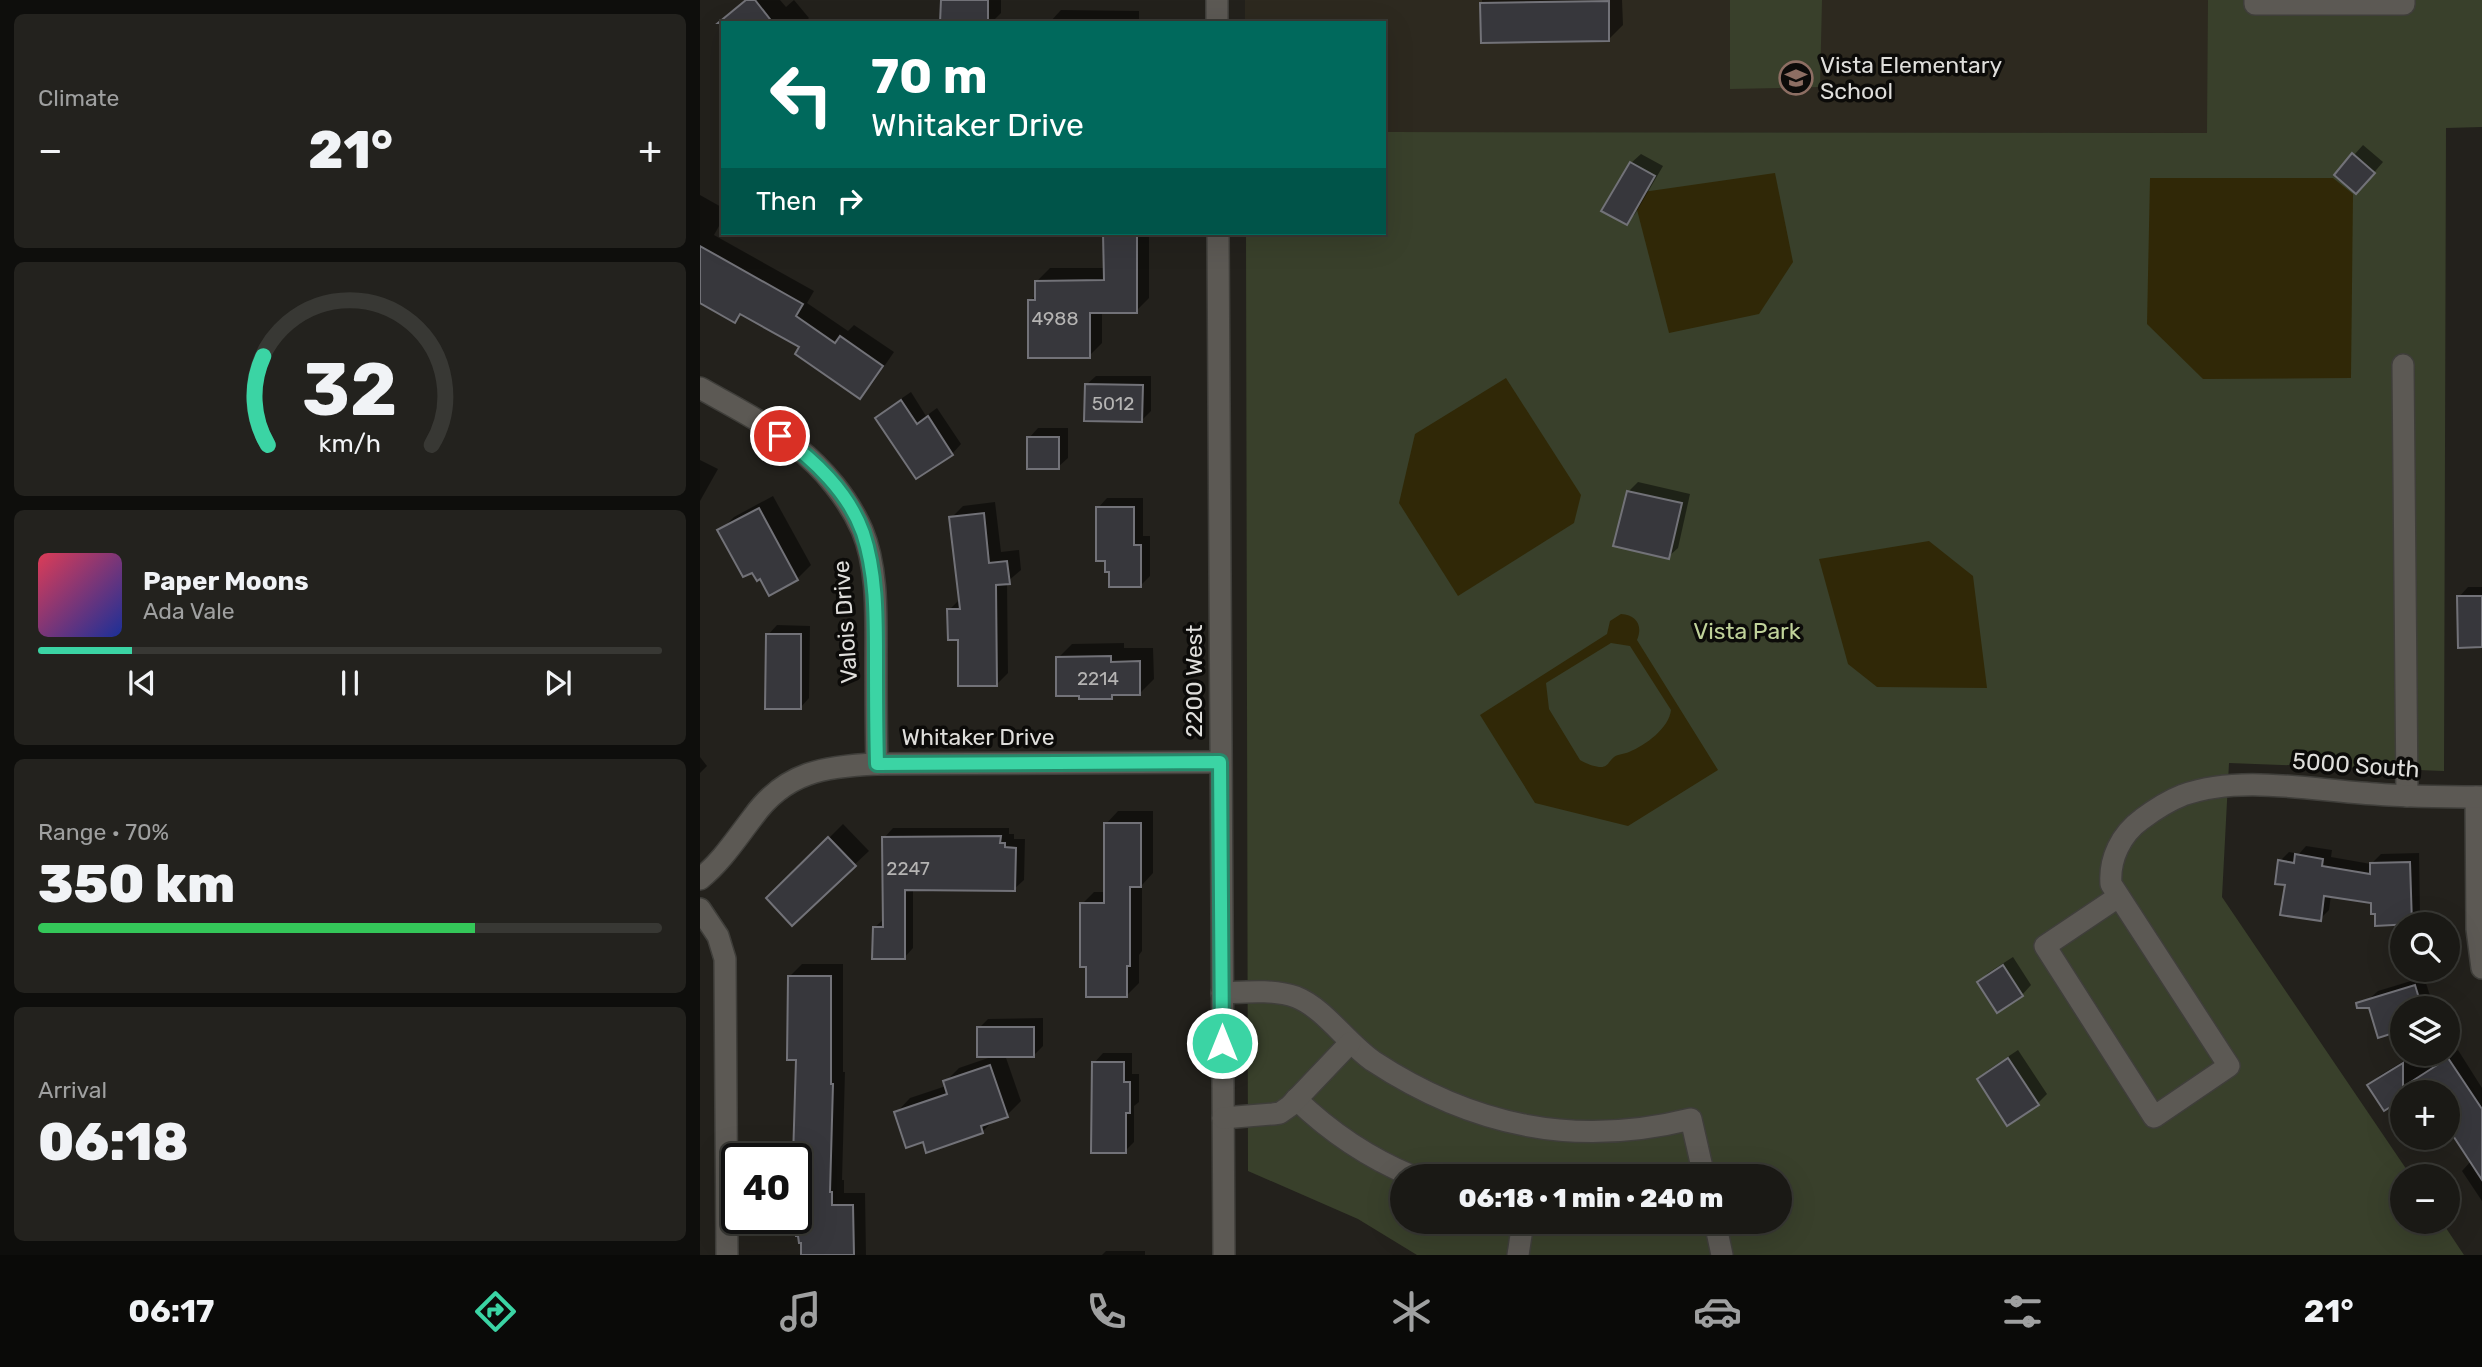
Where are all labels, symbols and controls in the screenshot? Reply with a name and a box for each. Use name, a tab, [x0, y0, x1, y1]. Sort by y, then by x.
text: 70 m	[871, 47, 988, 105]
icon: left	[756, 49, 847, 140]
place label: Vista Elementary School	[1820, 51, 2003, 105]
school or university icon: Vista Elementary School	[1777, 59, 1815, 97]
text: Climate	[38, 84, 119, 112]
text: Whitaker Drive	[871, 106, 1084, 144]
text: 21°	[308, 119, 393, 181]
text: −	[38, 127, 63, 173]
text: +	[638, 127, 662, 173]
icon: right	[831, 182, 869, 220]
text: Then	[756, 186, 817, 217]
house number: 4988	[1031, 307, 1079, 330]
text: 32	[302, 348, 398, 434]
house number: 5012	[1092, 392, 1134, 415]
pin	[750, 406, 810, 466]
icon: arrive	[761, 417, 799, 455]
text: km/h	[319, 429, 381, 458]
street label: Valois Drive	[827, 559, 863, 685]
text: Paper Moons	[143, 566, 309, 597]
text: Ada Vale	[143, 597, 235, 625]
park label: Vista Park	[1693, 617, 1801, 645]
street label: 2200 West	[1180, 624, 1208, 738]
icon: previous	[123, 664, 161, 702]
icon: pause	[331, 664, 369, 702]
icon: next	[539, 664, 577, 702]
house number: 2214	[1077, 667, 1119, 690]
street label: Whitaker Drive	[901, 723, 1055, 751]
street label: 5000 South	[2291, 747, 2421, 783]
text: Range · 70%	[38, 818, 169, 846]
text: 350 km	[38, 853, 235, 915]
house number: 2247	[886, 857, 930, 880]
map controls	[2390, 912, 2460, 1234]
button: search	[2390, 912, 2460, 982]
button: layers	[2390, 996, 2460, 1066]
position arrow	[1185, 1006, 1259, 1080]
text: Arrival	[38, 1076, 107, 1104]
button: +	[2390, 1080, 2460, 1150]
text: 06:18	[38, 1111, 189, 1173]
speed limit sign: 40	[721, 1143, 812, 1234]
button: −	[2390, 1164, 2460, 1234]
text: 06:18 · 1 min · 240 m	[1459, 1183, 1723, 1214]
icon: directions	[471, 1287, 520, 1336]
icon: music	[776, 1287, 825, 1336]
icon: phone	[1082, 1287, 1131, 1336]
icon: climate	[1387, 1287, 1436, 1336]
icon: car	[1693, 1287, 1742, 1336]
icon: filters	[1998, 1287, 2047, 1336]
text: 06:17	[128, 1292, 214, 1330]
text: 21°	[2304, 1292, 2354, 1330]

